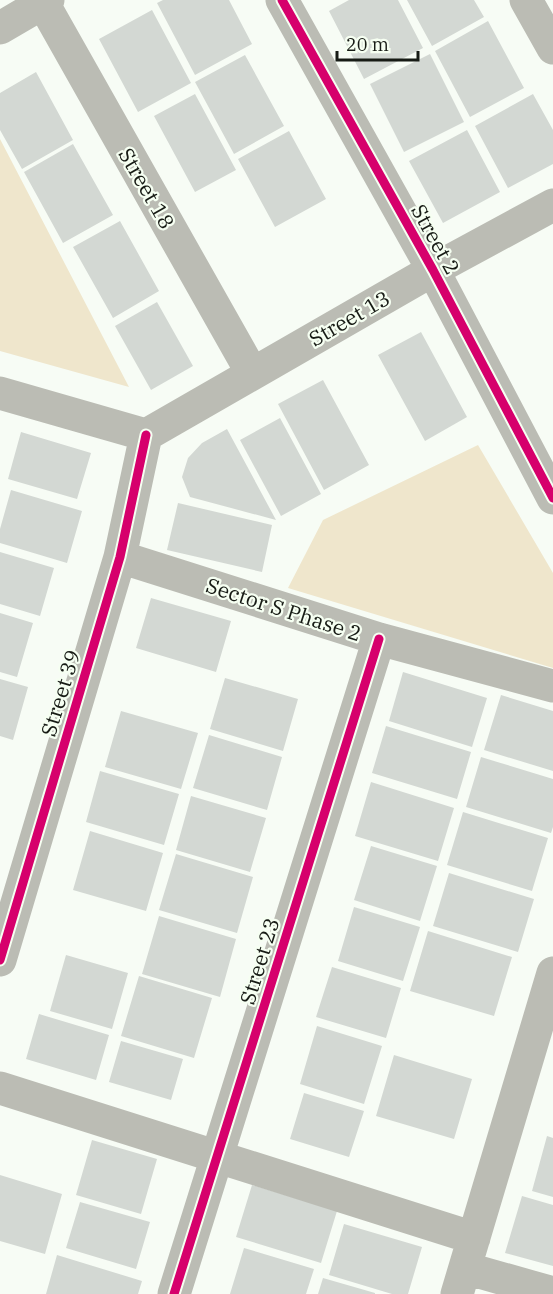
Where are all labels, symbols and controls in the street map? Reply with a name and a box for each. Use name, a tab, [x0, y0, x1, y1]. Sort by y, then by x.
scale bar	[337, 24, 418, 62]
text: 20 m	[346, 33, 389, 56]
street label: Street 18	[113, 142, 181, 234]
street label: Street 2	[405, 199, 467, 279]
street label: Street 13	[303, 284, 395, 352]
street label: Sector S Phase 2	[203, 571, 365, 647]
street label: Street 39	[34, 646, 86, 740]
street label: Street 23	[233, 914, 285, 1008]

